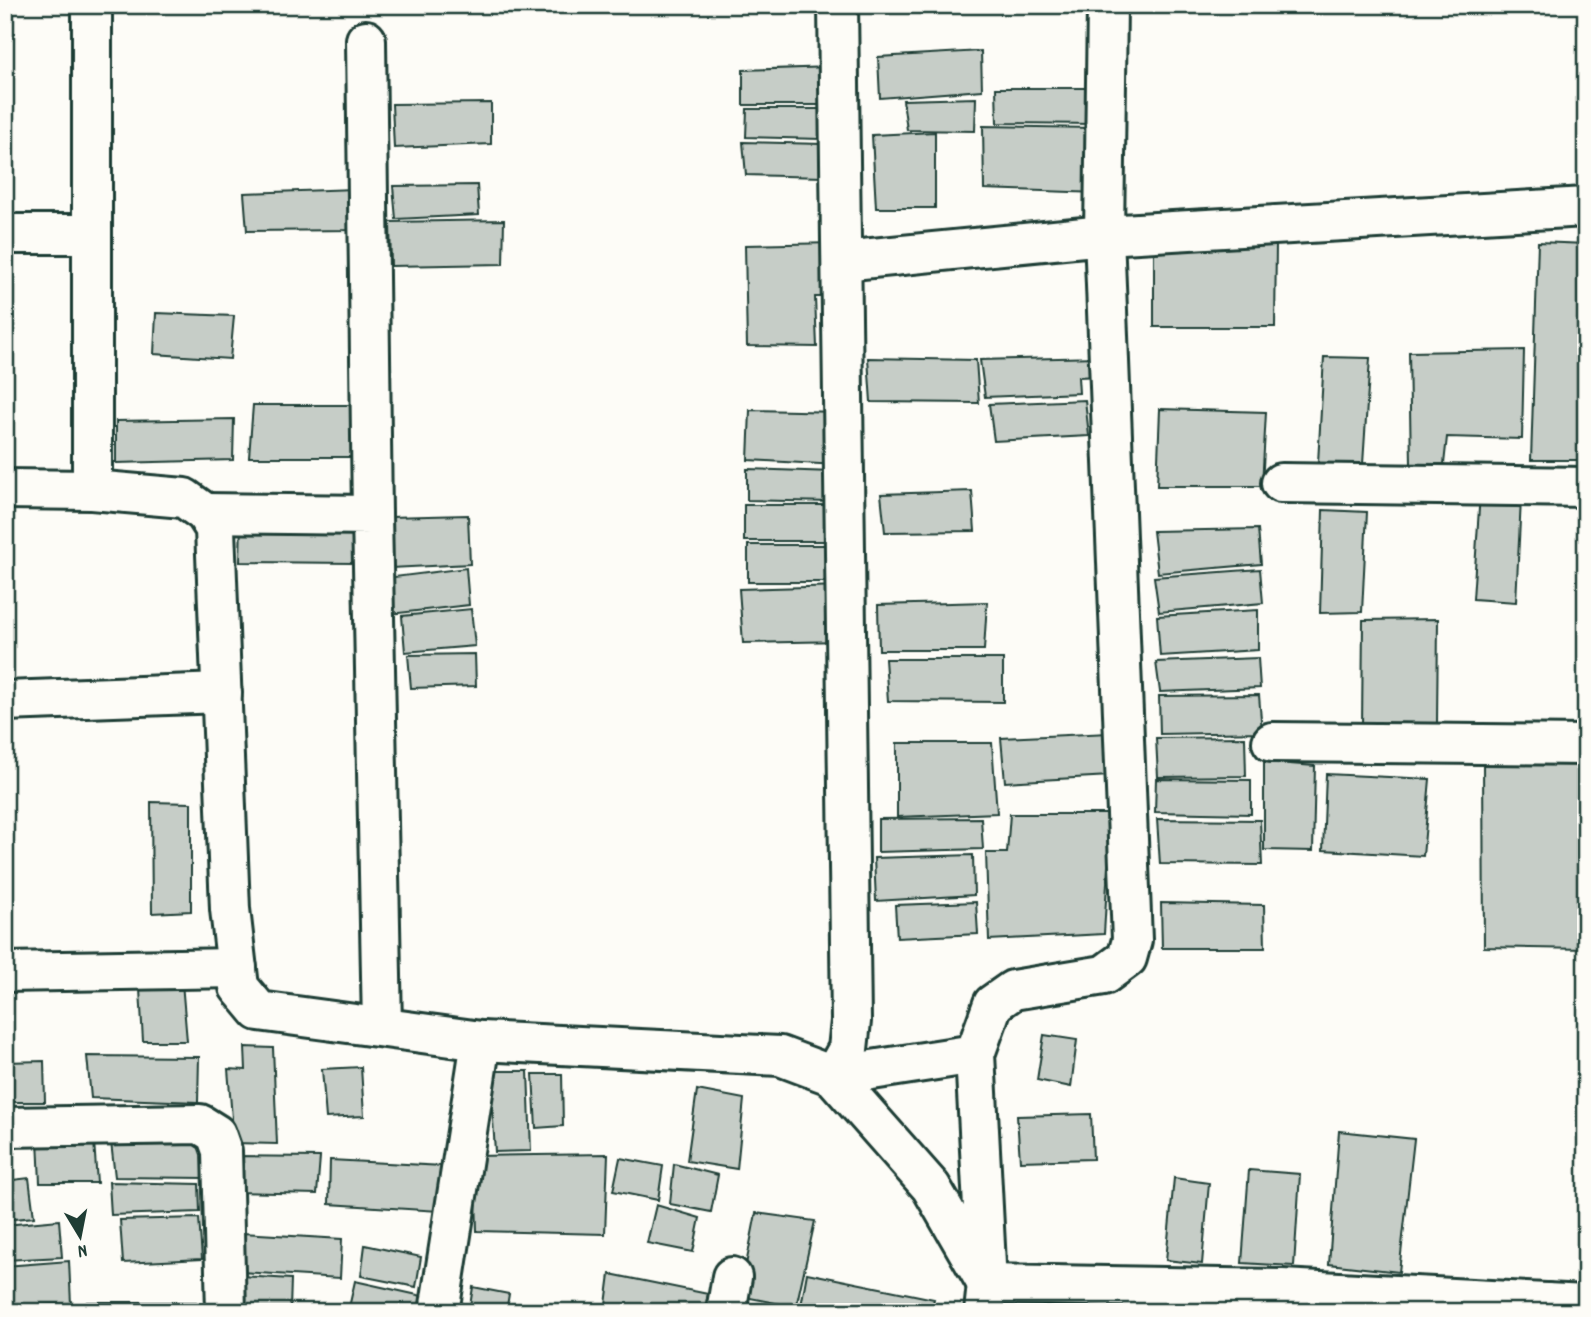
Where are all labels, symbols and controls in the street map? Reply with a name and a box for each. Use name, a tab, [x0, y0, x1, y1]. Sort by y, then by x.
north arrow	[46, 1202, 116, 1272]
text: N	[75, 1235, 89, 1263]

